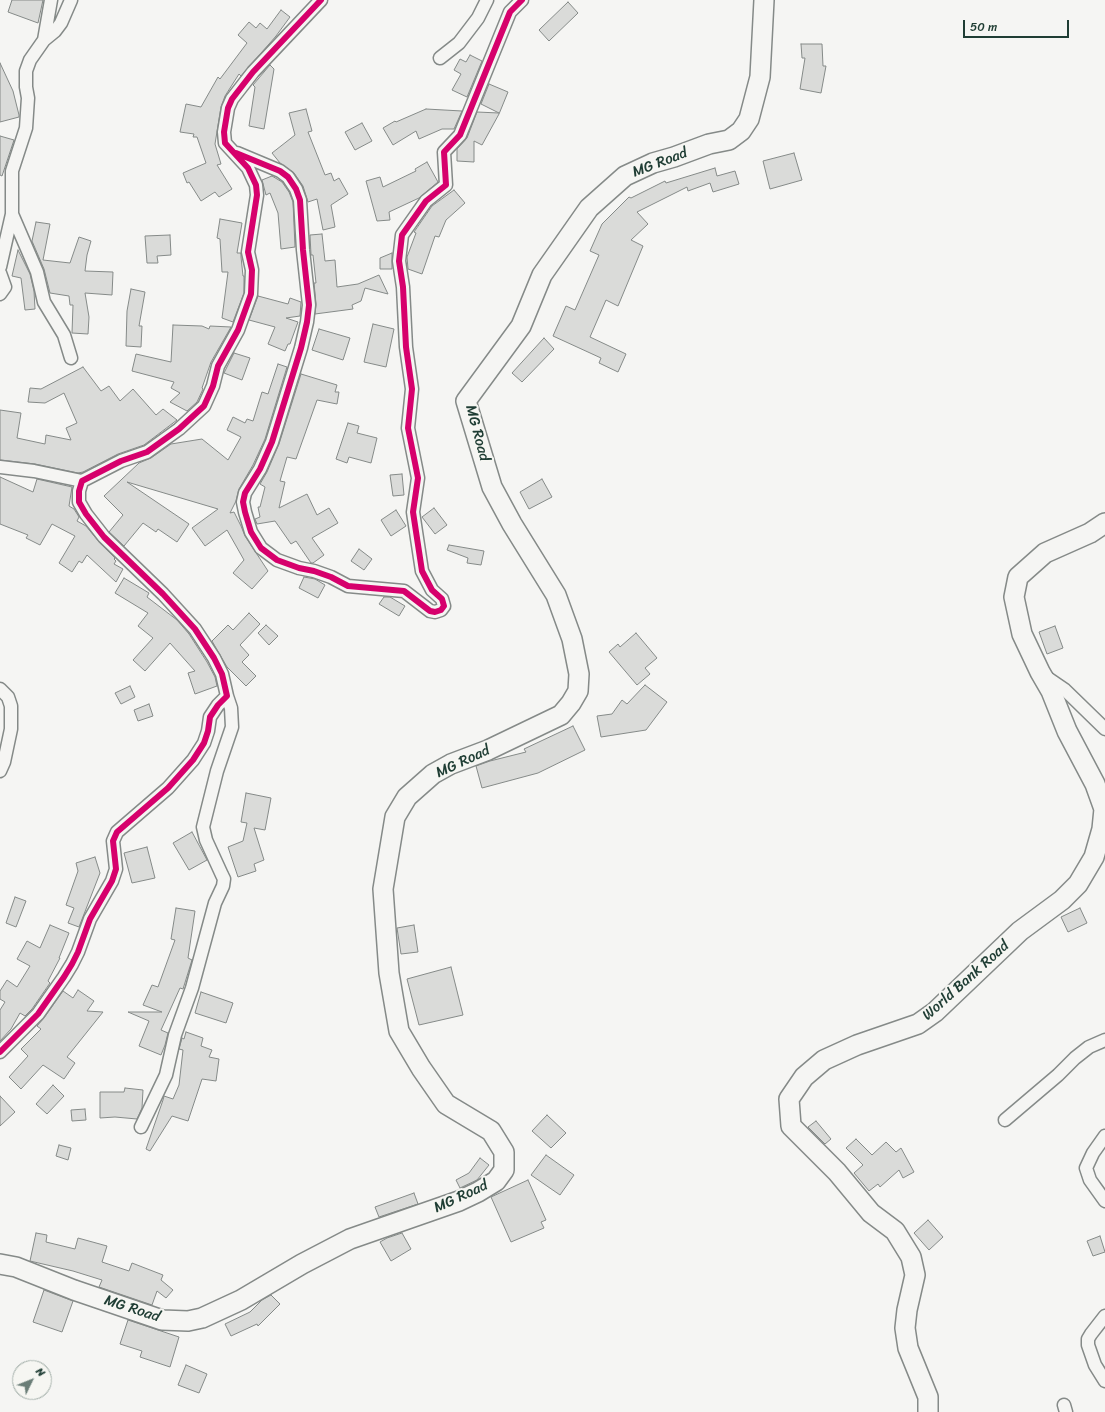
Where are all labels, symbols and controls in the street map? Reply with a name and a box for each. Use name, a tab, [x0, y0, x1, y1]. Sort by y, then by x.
scale bar	[965, 12, 1071, 38]
text: 50 m	[970, 16, 997, 38]
street label: MG Road	[630, 144, 690, 182]
street label: MG Road	[461, 403, 493, 463]
street label: MG Road	[433, 742, 493, 782]
street label: World Bank Road	[919, 937, 1013, 1025]
street label: MG Road	[431, 1177, 491, 1217]
street label: MG Road	[102, 1292, 162, 1326]
north arrow	[12, 1360, 52, 1400]
text: N	[31, 1363, 50, 1381]

